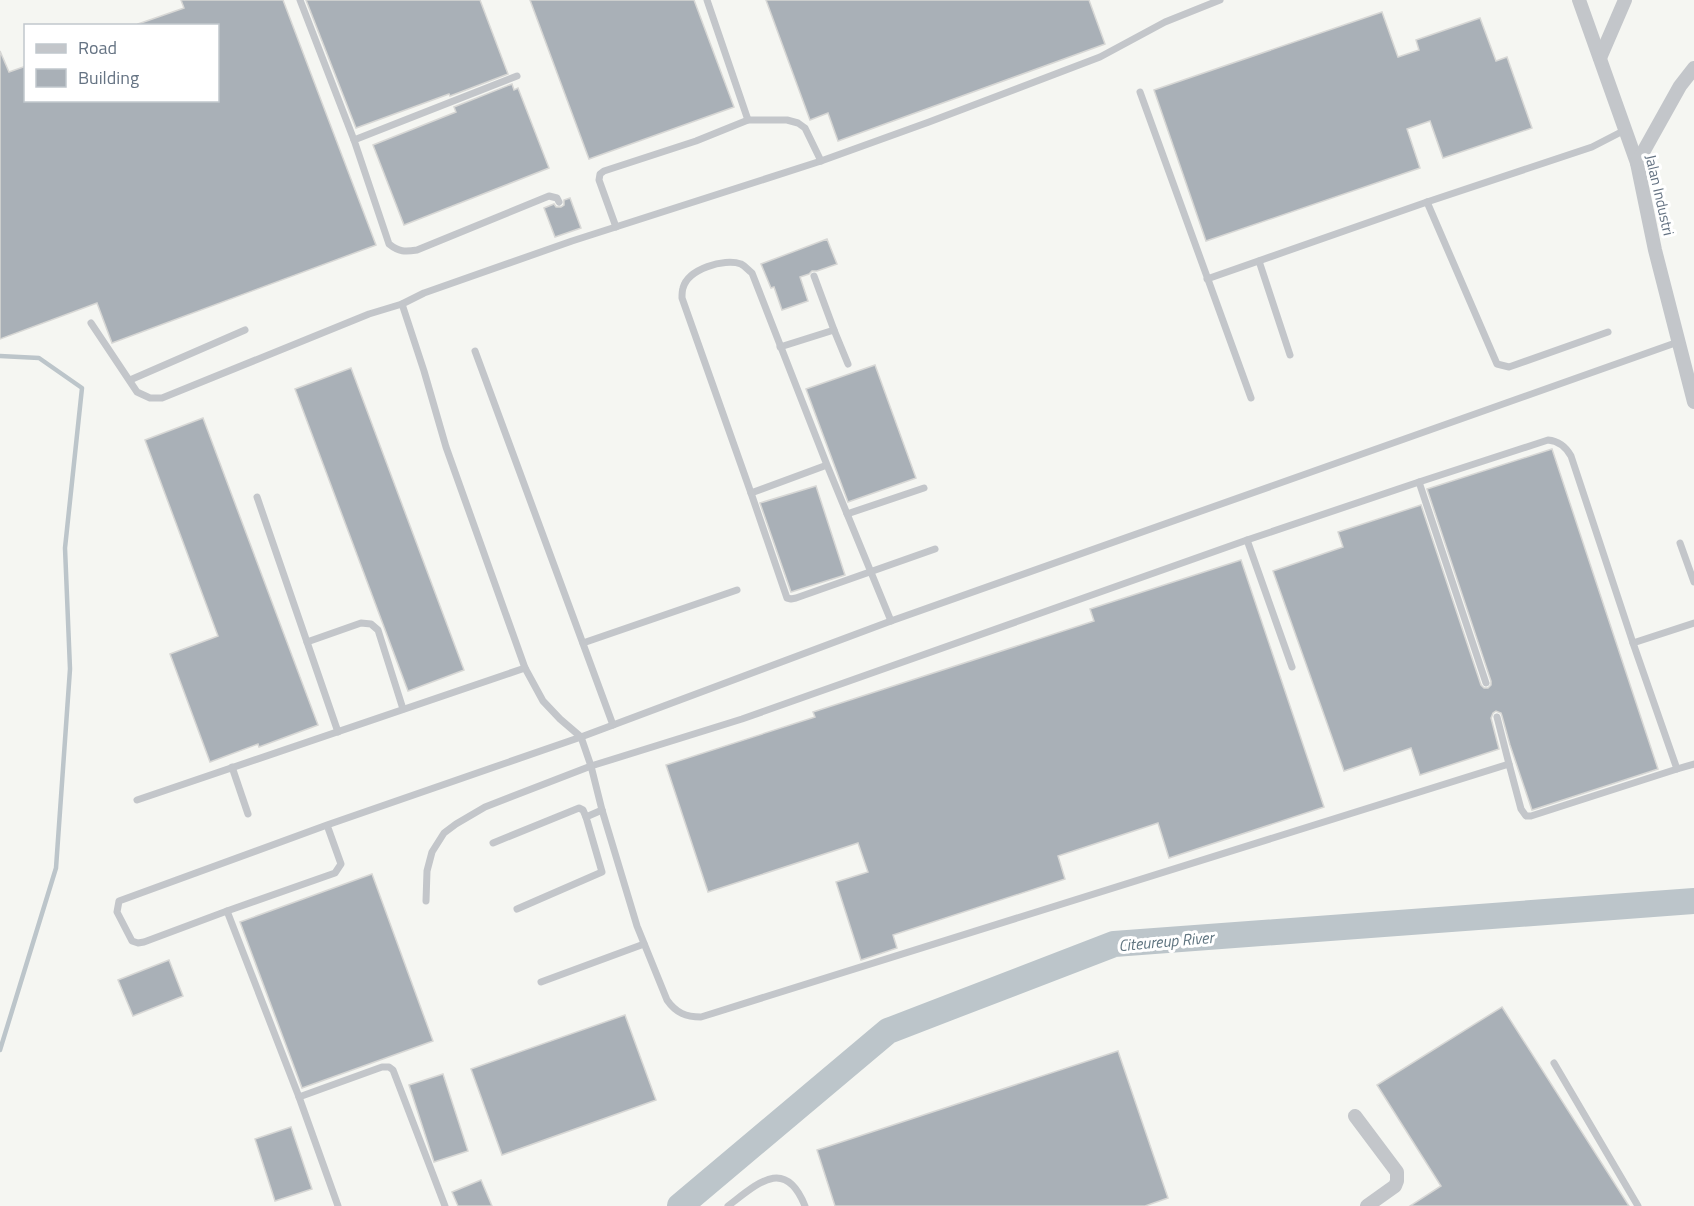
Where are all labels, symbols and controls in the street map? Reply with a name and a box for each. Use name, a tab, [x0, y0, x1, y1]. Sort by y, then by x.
legend	[24, 24, 219, 102]
text: Road	[78, 34, 117, 61]
text: Building	[78, 64, 139, 91]
street label: Jalan Industri	[1640, 152, 1680, 238]
water label: Citeureup River	[1117, 925, 1216, 957]

